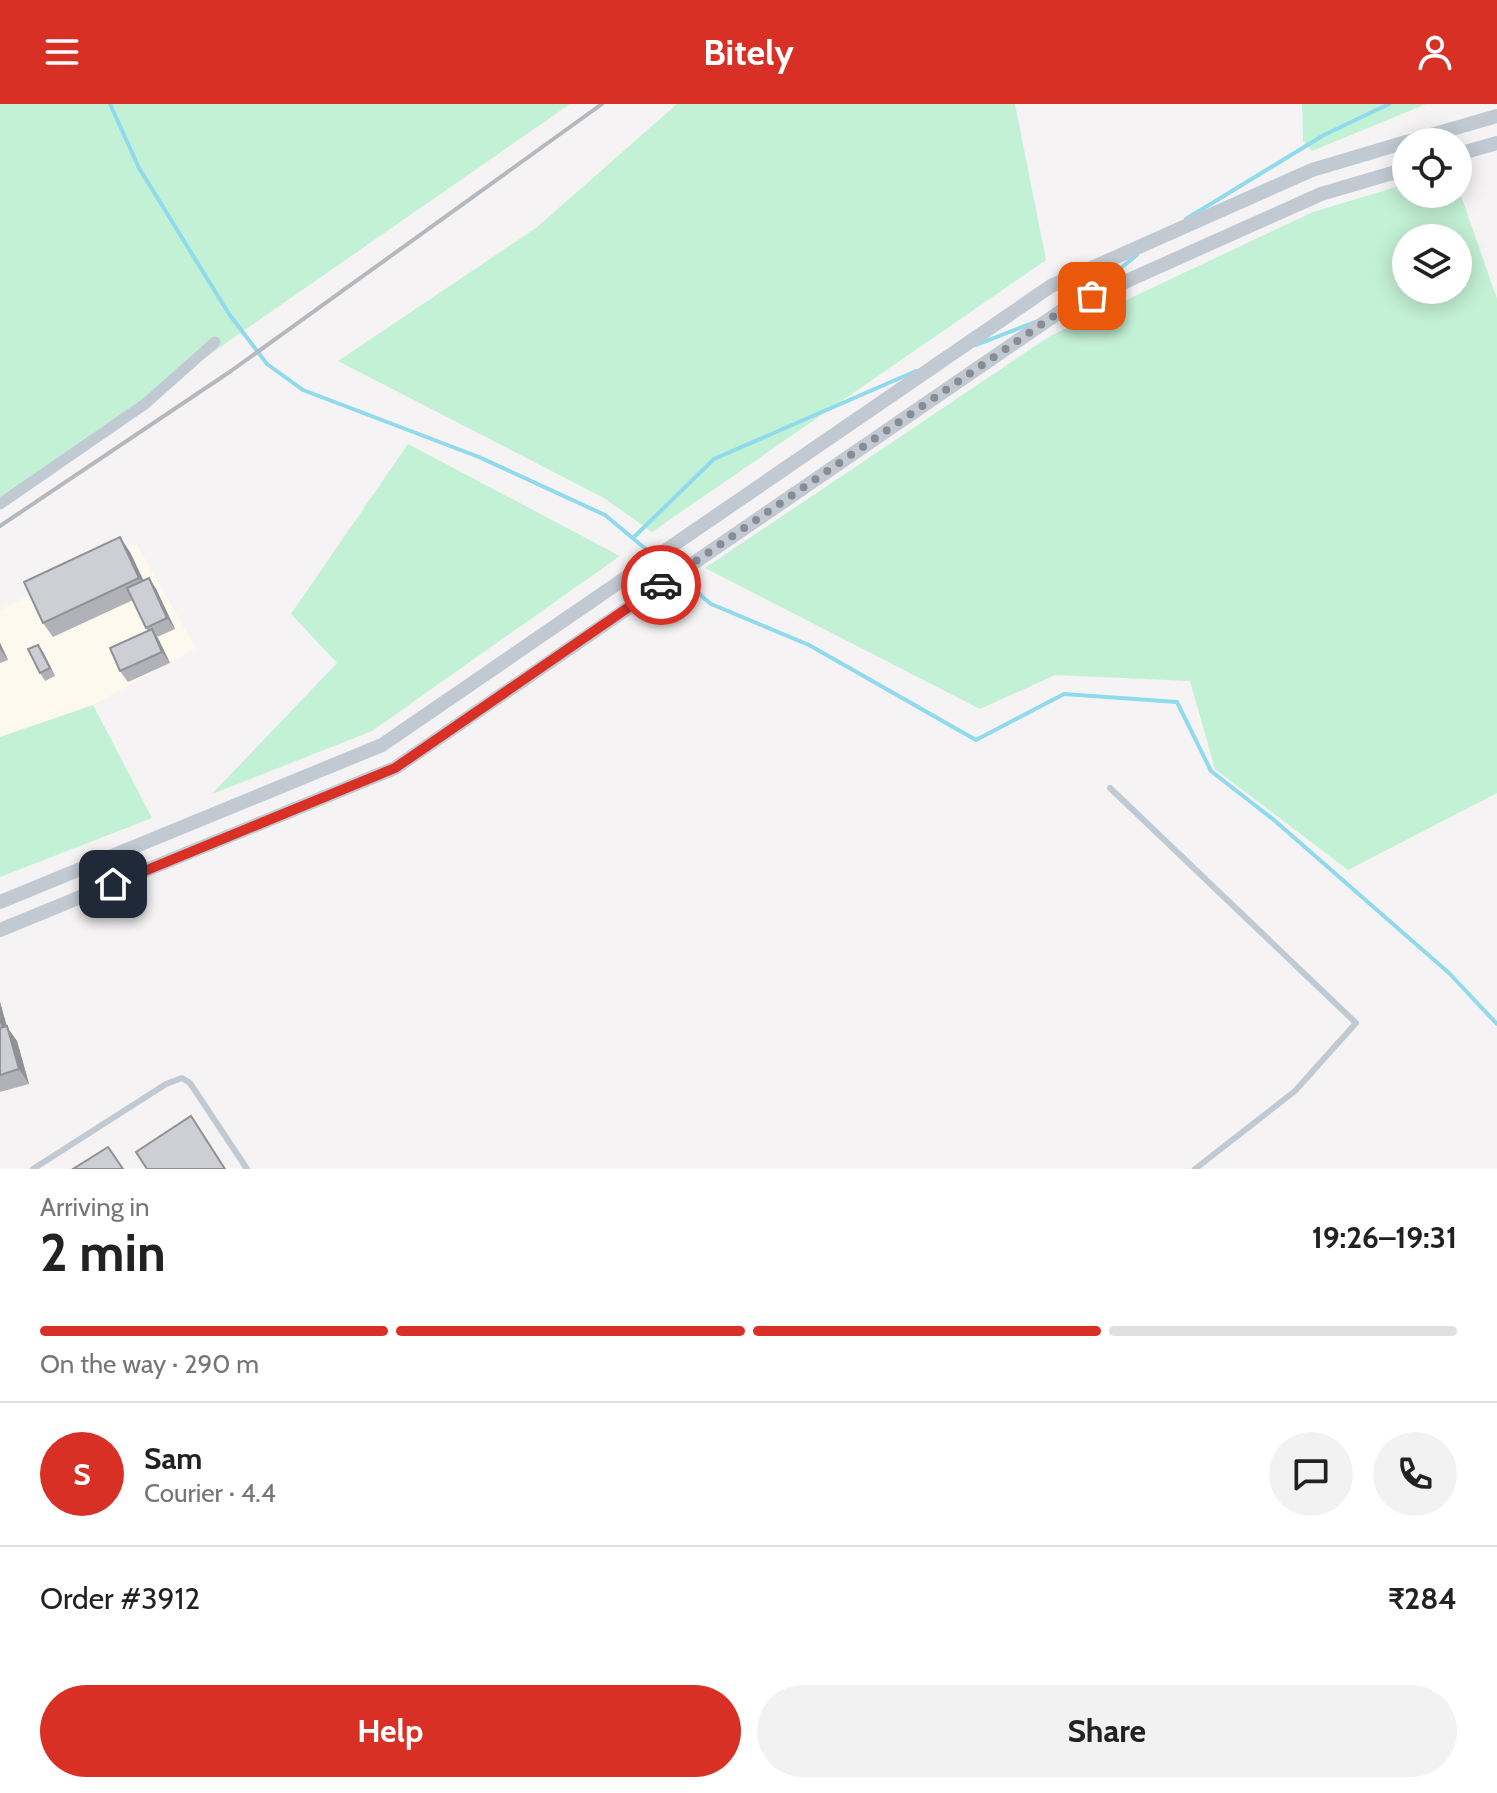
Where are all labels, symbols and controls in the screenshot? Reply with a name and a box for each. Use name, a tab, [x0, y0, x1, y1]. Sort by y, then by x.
icon: menu	[40, 30, 84, 74]
text: Bitely	[703, 30, 794, 74]
icon: person	[1413, 30, 1457, 74]
map controls	[1392, 128, 1472, 304]
button: locate	[1392, 128, 1472, 208]
button: layers	[1392, 224, 1472, 304]
pin	[1058, 262, 1126, 330]
icon: bag	[1070, 274, 1114, 318]
courier	[621, 545, 701, 625]
icon: car	[639, 563, 683, 607]
pin	[79, 850, 147, 918]
icon: home	[91, 862, 135, 906]
text: Arriving in	[40, 1191, 150, 1223]
text: 19:26–19:31	[1312, 1219, 1457, 1256]
text: 2 min	[40, 1221, 166, 1284]
text: On the way · 290 m	[40, 1348, 259, 1380]
button: chat	[1269, 1432, 1353, 1516]
button: phone	[1373, 1432, 1457, 1516]
text: Sam	[144, 1440, 202, 1477]
text: S	[73, 1456, 91, 1493]
text: Courier · 4.4	[144, 1477, 276, 1509]
text: Order #3912	[40, 1580, 200, 1617]
text: ₹284	[1388, 1580, 1457, 1617]
button: Help	[40, 1685, 741, 1777]
button: Share	[757, 1685, 1457, 1777]

